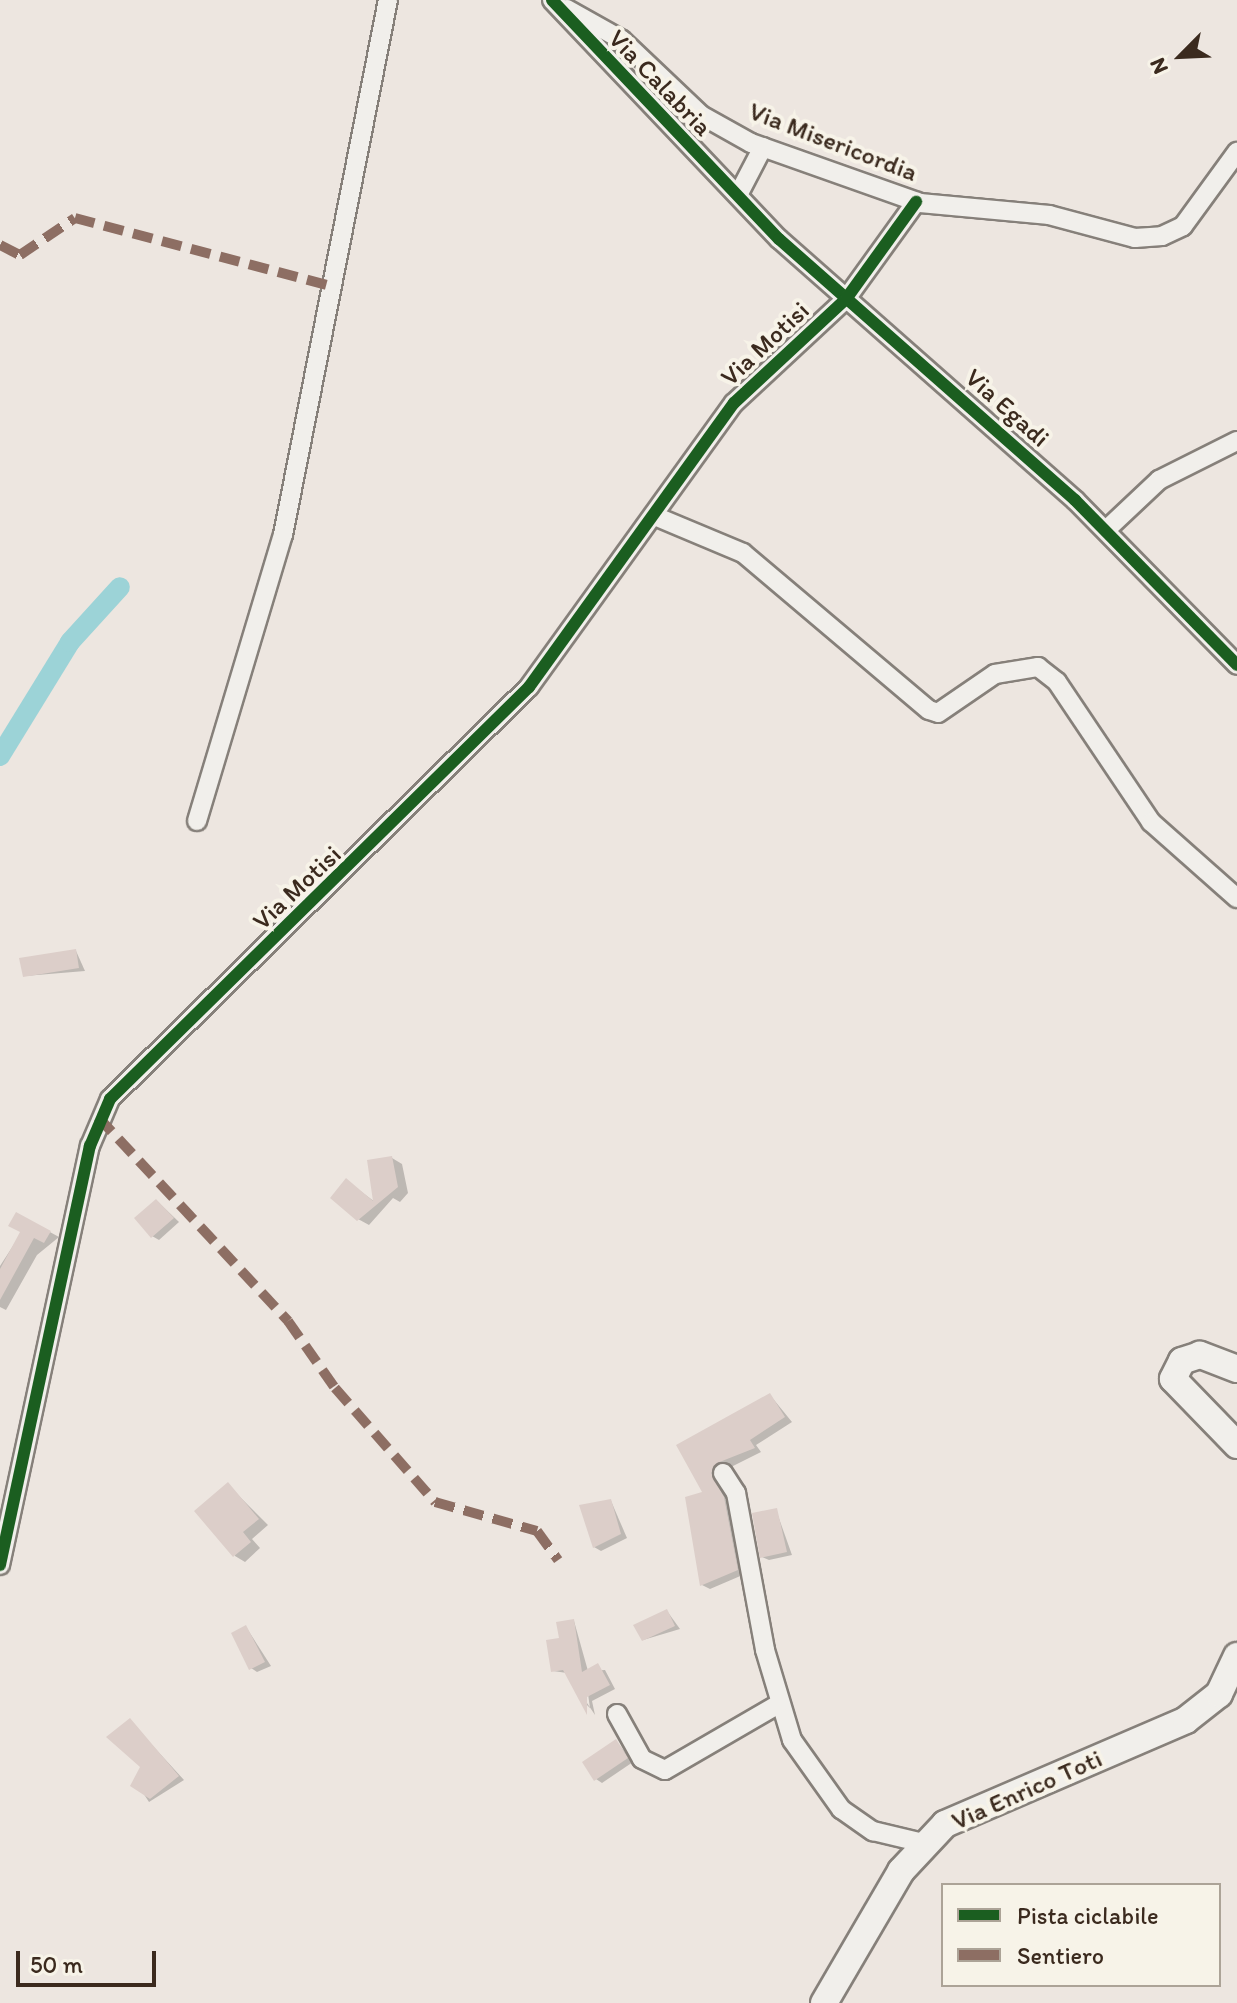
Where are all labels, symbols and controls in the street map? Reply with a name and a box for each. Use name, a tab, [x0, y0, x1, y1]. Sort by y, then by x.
north arrow	[1141, 16, 1221, 96]
street label: Via Calabria	[602, 24, 718, 142]
text: N	[1143, 54, 1174, 78]
street label: Via Misericordia	[744, 96, 922, 188]
street label: Via Motisi	[715, 295, 815, 393]
street label: Via Egadi	[959, 362, 1055, 454]
street label: Via Motisi	[247, 839, 347, 937]
street label: Via Enrico Toti	[948, 1743, 1106, 1837]
legend	[941, 1883, 1221, 1987]
text: Pista ciclabile	[1017, 1901, 1159, 1930]
scale bar	[20, 1935, 160, 1985]
text: Sentiero	[1017, 1941, 1104, 1970]
text: 50 m	[30, 1950, 83, 1979]

